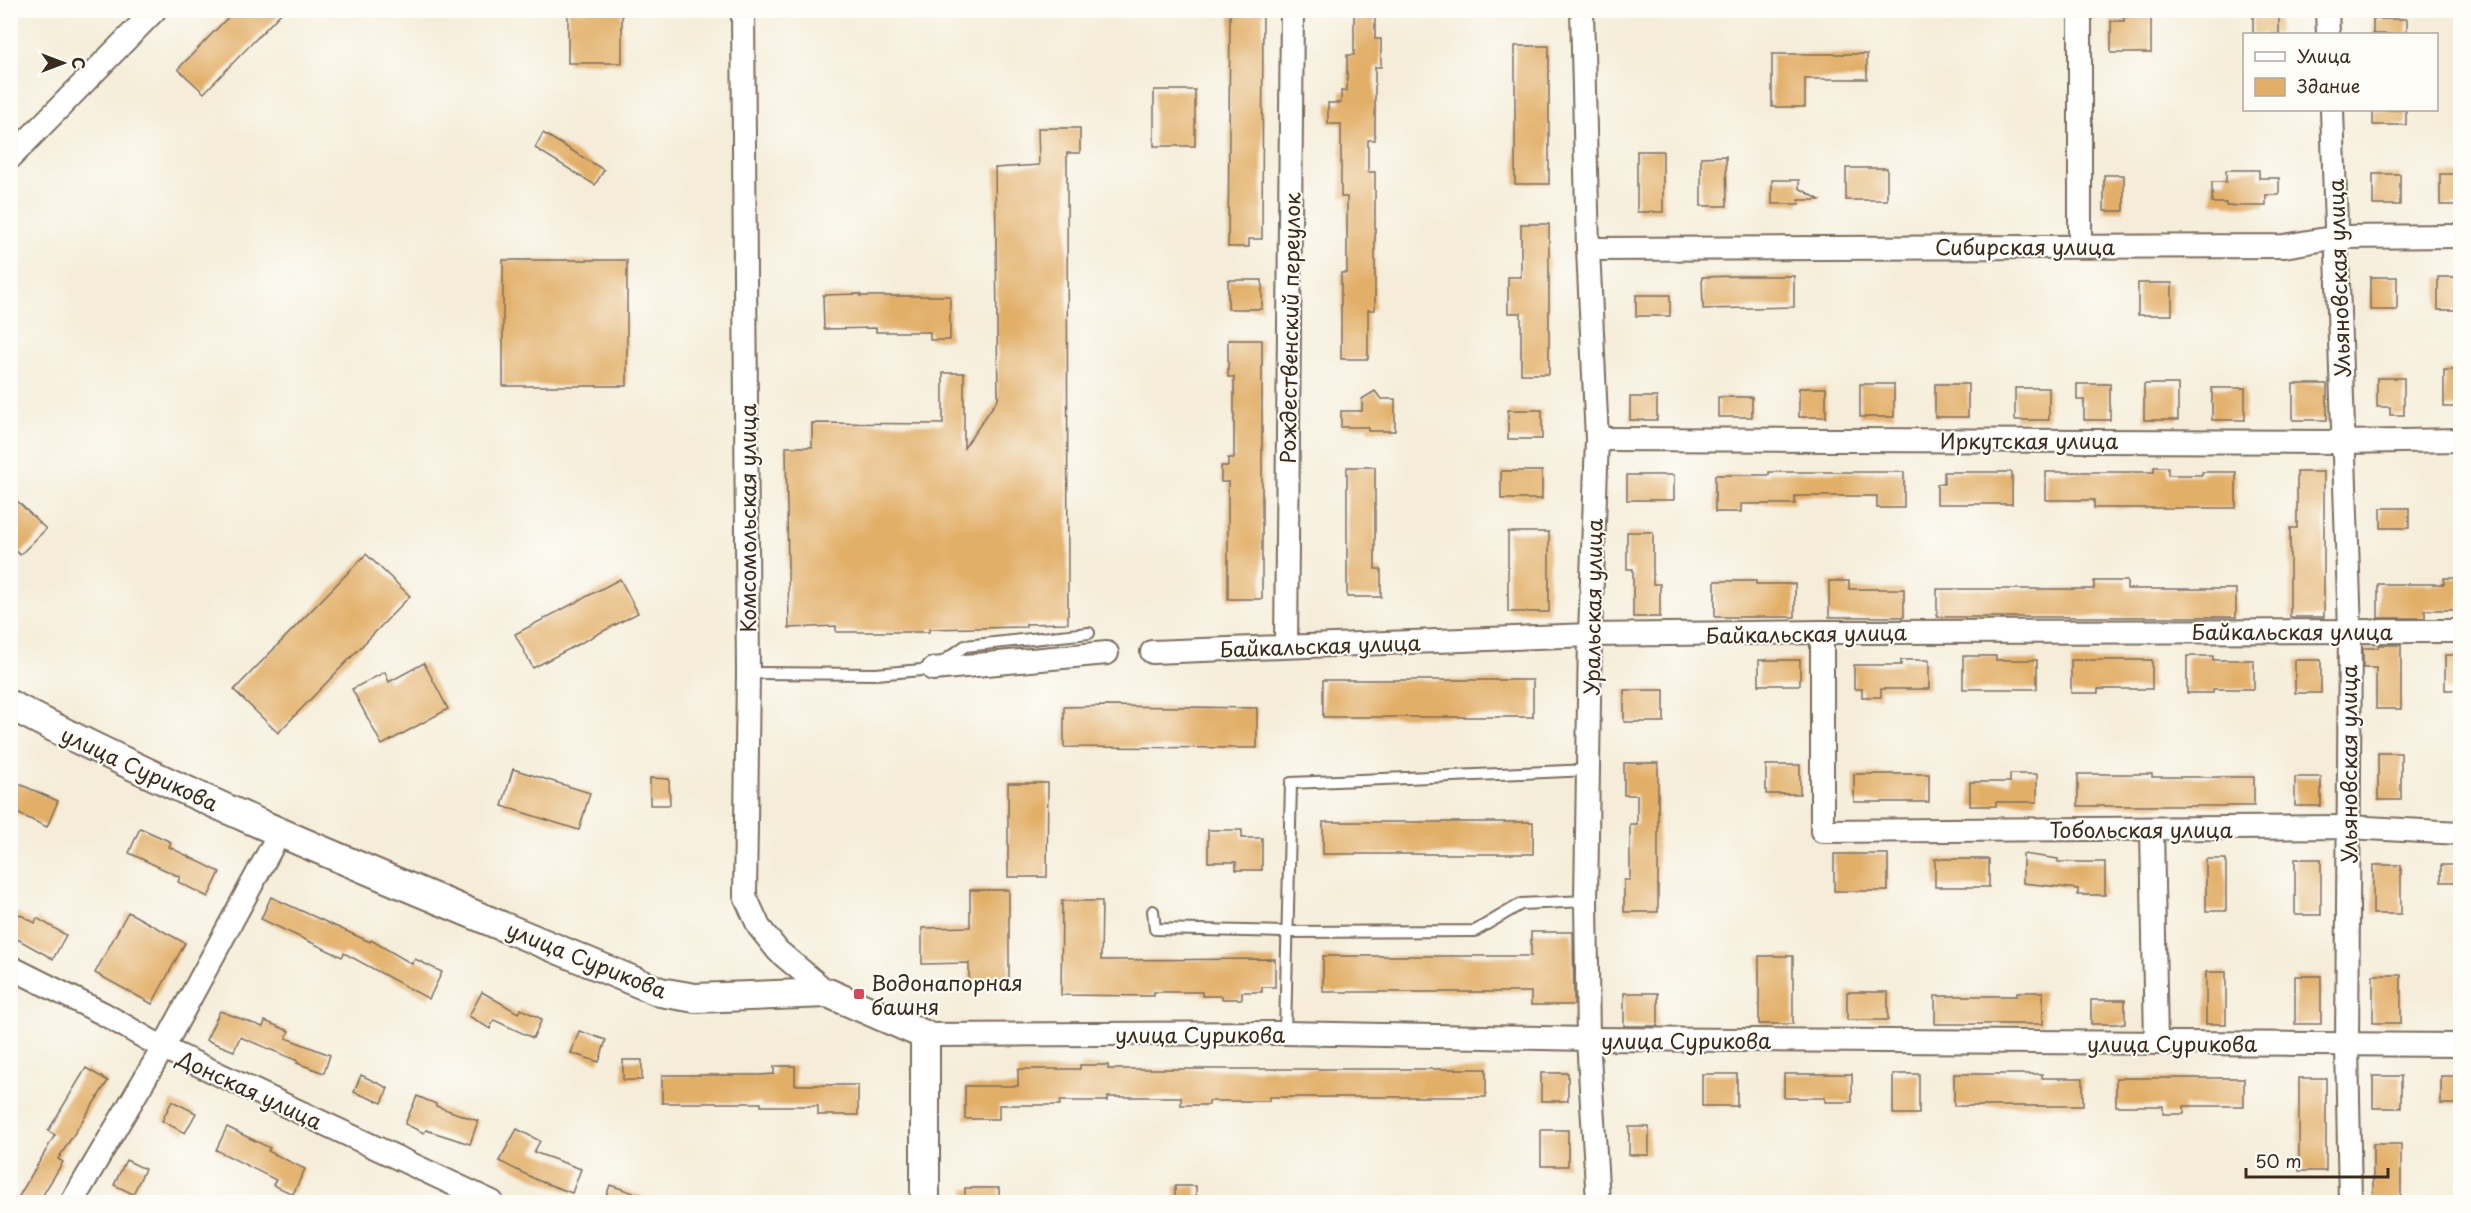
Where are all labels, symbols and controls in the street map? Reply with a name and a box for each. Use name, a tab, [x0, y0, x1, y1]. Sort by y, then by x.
north arrow	[33, 33, 93, 93]
legend	[2243, 33, 2438, 111]
text: Улица	[2297, 42, 2351, 69]
text: С	[67, 57, 91, 69]
text: Здание	[2297, 72, 2360, 99]
street label: Ульяновская улица	[2319, 177, 2357, 378]
street label: Рождественский переулок	[1271, 192, 1307, 464]
street label: Сибирская улица	[1935, 230, 2116, 262]
street label: Комсомольская улица	[731, 403, 763, 632]
street label: Иркутская улица	[1940, 424, 2119, 456]
street label: Уральская улица	[1574, 518, 1610, 696]
street label: Байкальская улица	[1705, 615, 1908, 651]
street label: Байкальская улица	[2191, 615, 2393, 647]
street label: Байкальская улица	[1219, 625, 1422, 665]
street label: Ульяновская улица	[2332, 664, 2364, 863]
street label: улица Сурикова	[56, 718, 224, 818]
street label: Тобольская улица	[2049, 813, 2233, 845]
street label: улица Сурикова	[502, 912, 672, 1006]
place label: Водонапорная башня	[871, 966, 1023, 1022]
marker: Водонапорная башня	[852, 987, 866, 1001]
street label: улица Сурикова	[1115, 1018, 1285, 1050]
street label: улица Сурикова	[1601, 1024, 1771, 1056]
street label: улица Сурикова	[2087, 1027, 2257, 1059]
street label: Донская улица	[171, 1041, 328, 1137]
scale bar	[2246, 1141, 2388, 1179]
text: 50 m	[2255, 1147, 2302, 1174]

